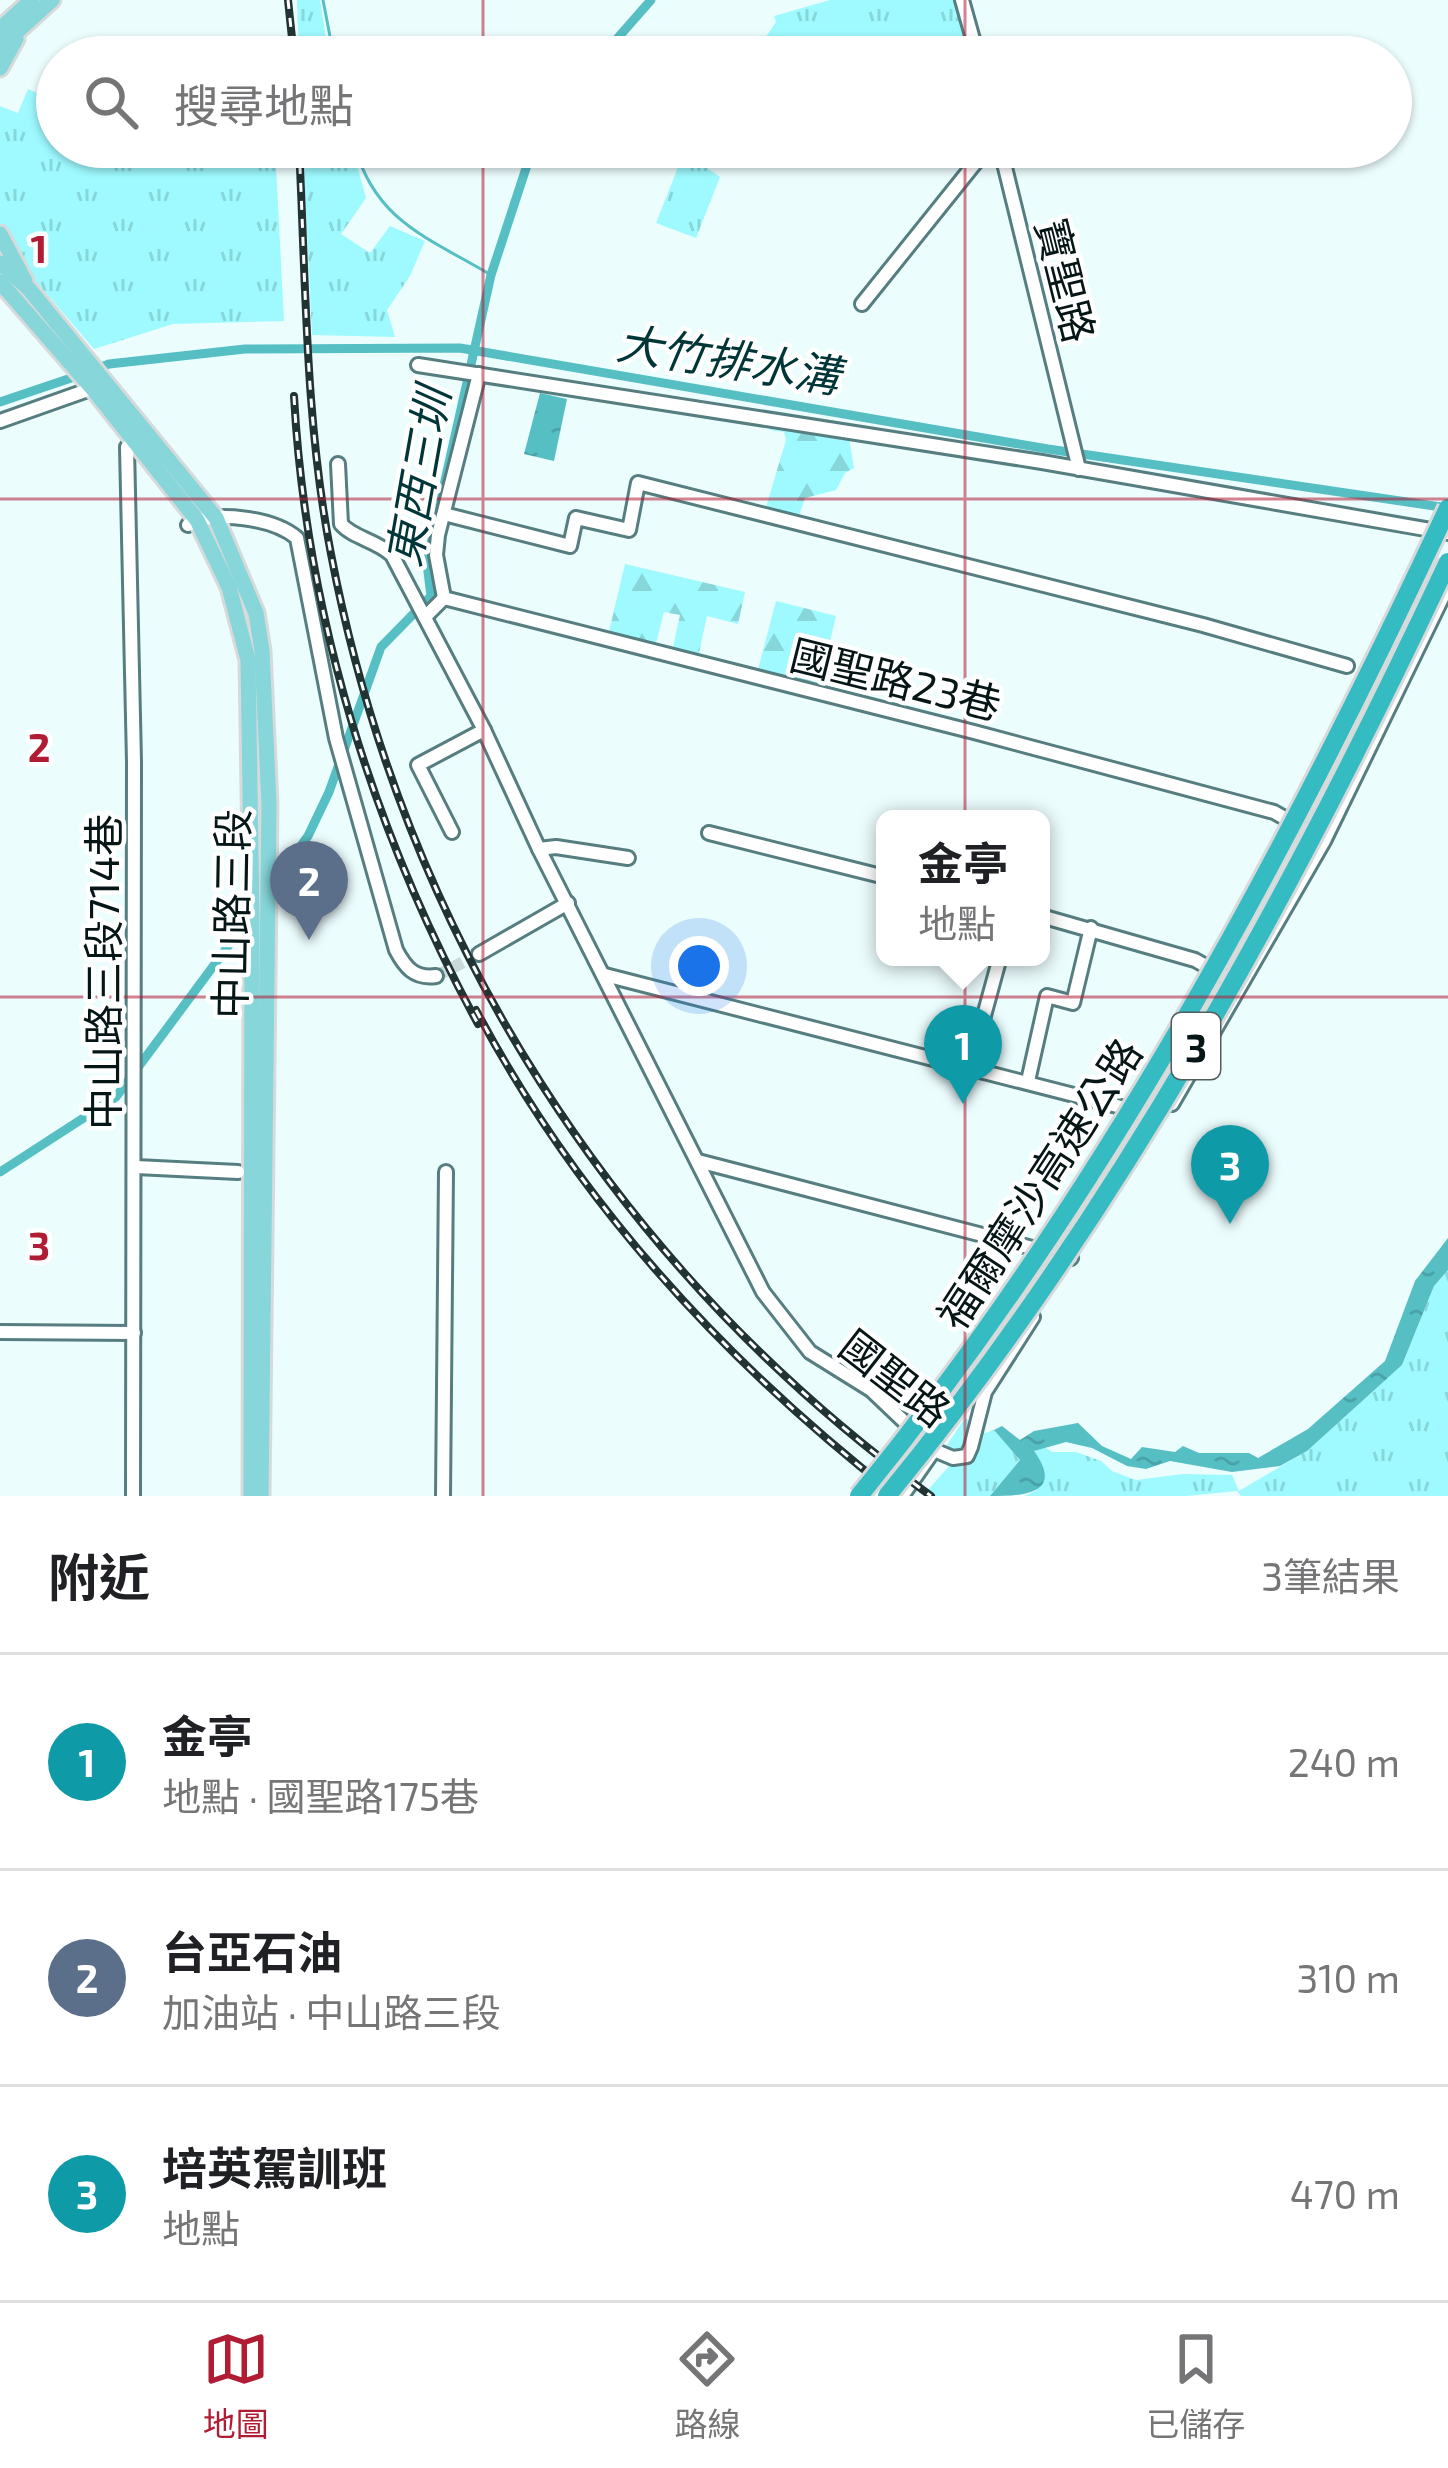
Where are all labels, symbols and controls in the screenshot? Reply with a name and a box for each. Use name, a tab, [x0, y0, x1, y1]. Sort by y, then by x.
search box	[36, 36, 1412, 168]
icon: search	[78, 69, 144, 135]
text: 搜尋地點	[174, 77, 354, 131]
street label: 寶聖路	[1027, 213, 1107, 347]
text: 1	[31, 224, 47, 271]
water label: 大竹排水溝	[614, 314, 850, 403]
water label: 東西三圳	[375, 378, 460, 570]
street label: 國聖路23巷	[786, 628, 1006, 728]
text: 2	[28, 723, 50, 770]
street label: 中山路三段	[203, 809, 257, 1019]
popup	[876, 810, 1050, 966]
street label: 中山路三段714巷	[77, 814, 127, 1130]
text: 金亭	[918, 835, 1008, 889]
pin: 2	[270, 841, 348, 940]
text: 地點	[918, 899, 996, 946]
your location	[669, 936, 729, 996]
pin: 1	[924, 1005, 1002, 1104]
road number: 3	[1172, 1013, 1220, 1079]
street label: 福爾摩沙高速公路	[926, 1028, 1150, 1338]
pin: 3	[1191, 1125, 1269, 1224]
text: 3	[28, 1221, 50, 1268]
street label: 國聖路	[831, 1319, 961, 1435]
text: 附近	[48, 1545, 150, 1606]
text: 3筆結果	[1261, 1552, 1400, 1599]
text: 金亭	[162, 1708, 252, 1762]
text: 1	[79, 1738, 95, 1785]
text: 240 m	[1288, 1738, 1400, 1785]
text: 地點 · 國聖路175巷	[162, 1772, 479, 1819]
text: 台亞石油	[162, 1924, 342, 1978]
text: 2	[76, 1954, 98, 2001]
text: 310 m	[1296, 1954, 1400, 2001]
text: 加油站 · 中山路三段	[162, 1988, 501, 2035]
text: 培英駕訓班	[162, 2140, 387, 2194]
text: 3	[76, 2170, 98, 2217]
text: 470 m	[1290, 2170, 1400, 2217]
text: 地點	[162, 2204, 240, 2251]
tab: 地圖	[203, 2326, 269, 2446]
tab: 路線	[674, 2326, 740, 2446]
tab: 已儲存	[1146, 2326, 1245, 2446]

